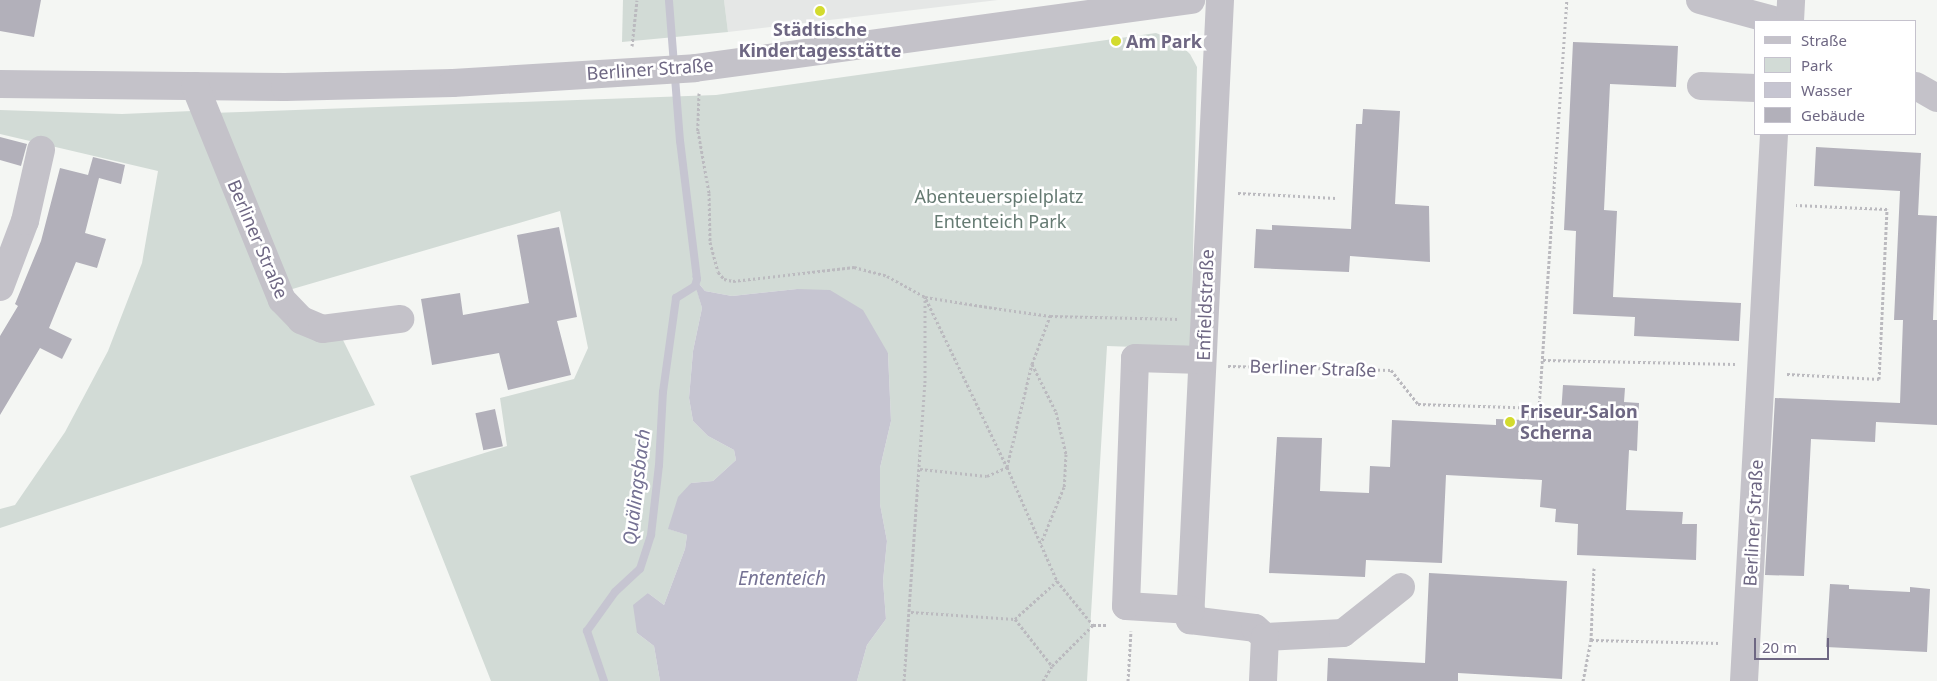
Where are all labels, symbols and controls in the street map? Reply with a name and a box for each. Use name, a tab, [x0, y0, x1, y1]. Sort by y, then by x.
marker: Städtische Kindertagesstätte	[814, 5, 826, 17]
place label: Städtische Kindertagesstätte	[739, 19, 901, 62]
legend	[1754, 20, 1917, 135]
place label: Am Park	[1126, 30, 1202, 52]
text: Straße	[1801, 30, 1847, 50]
marker: Am Park	[1110, 35, 1122, 47]
street label: Berliner Straße	[586, 54, 714, 84]
text: Park	[1801, 55, 1833, 75]
text: Wasser	[1801, 80, 1852, 100]
text: Gebäude	[1801, 105, 1865, 125]
street label: Berliner Straße	[223, 176, 293, 302]
park label: Abenteuerspielplatz	[914, 185, 1084, 207]
park label: Ententeich Park	[934, 210, 1066, 232]
street label: Enfieldstraße	[1192, 249, 1218, 361]
street label: Berliner Straße	[1249, 355, 1377, 381]
place label: Friseur-Salon Scherna	[1520, 401, 1638, 444]
marker: Friseur-Salon Scherna	[1504, 416, 1516, 428]
water label: Quälingsbach	[619, 428, 655, 546]
street label: Berliner Straße	[1739, 459, 1767, 587]
water label: Ententeich	[738, 568, 826, 590]
scale bar	[1757, 628, 1832, 660]
text: 20 m	[1762, 637, 1797, 657]

